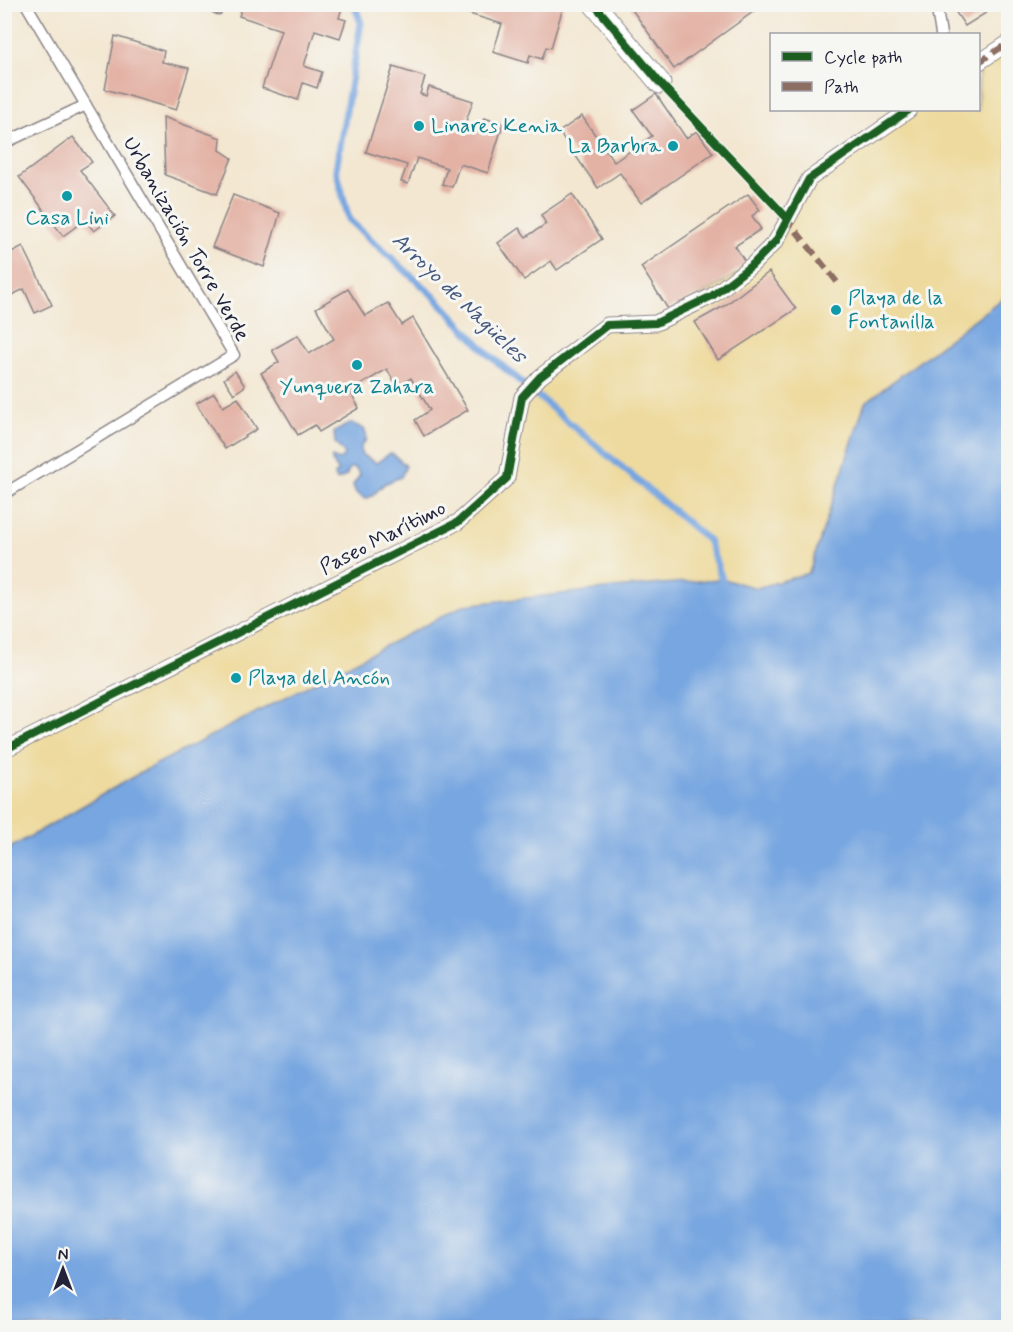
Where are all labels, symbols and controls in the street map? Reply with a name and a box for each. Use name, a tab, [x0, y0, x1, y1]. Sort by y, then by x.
legend	[770, 33, 980, 111]
text: Cycle path	[824, 46, 902, 70]
text: Path	[824, 76, 859, 100]
place label: Linares Kenia	[431, 112, 562, 140]
marker: Linares Kenia	[412, 119, 426, 133]
street label: Urbanización Torre Verde	[116, 132, 256, 346]
place label: La Barbra	[568, 132, 661, 160]
marker: La Barbra	[666, 139, 680, 153]
marker: Casa Lini	[60, 189, 74, 203]
place label: Casa Lini	[25, 204, 109, 232]
water label: Arroyo de Nagüeles	[385, 227, 534, 372]
place label: Playa de la Fontanilla	[848, 284, 943, 336]
marker: Playa de la Fontanilla	[829, 303, 843, 317]
marker: Yunquera Zahara	[350, 358, 364, 372]
place label: Yunquera Zahara	[280, 373, 434, 401]
street label: Paseo Marítimo	[315, 494, 451, 582]
place label: Playa del Ancón	[248, 664, 390, 692]
marker: Playa del Ancón	[229, 671, 243, 685]
north arrow	[33, 1239, 93, 1299]
text: N	[58, 1245, 68, 1266]

